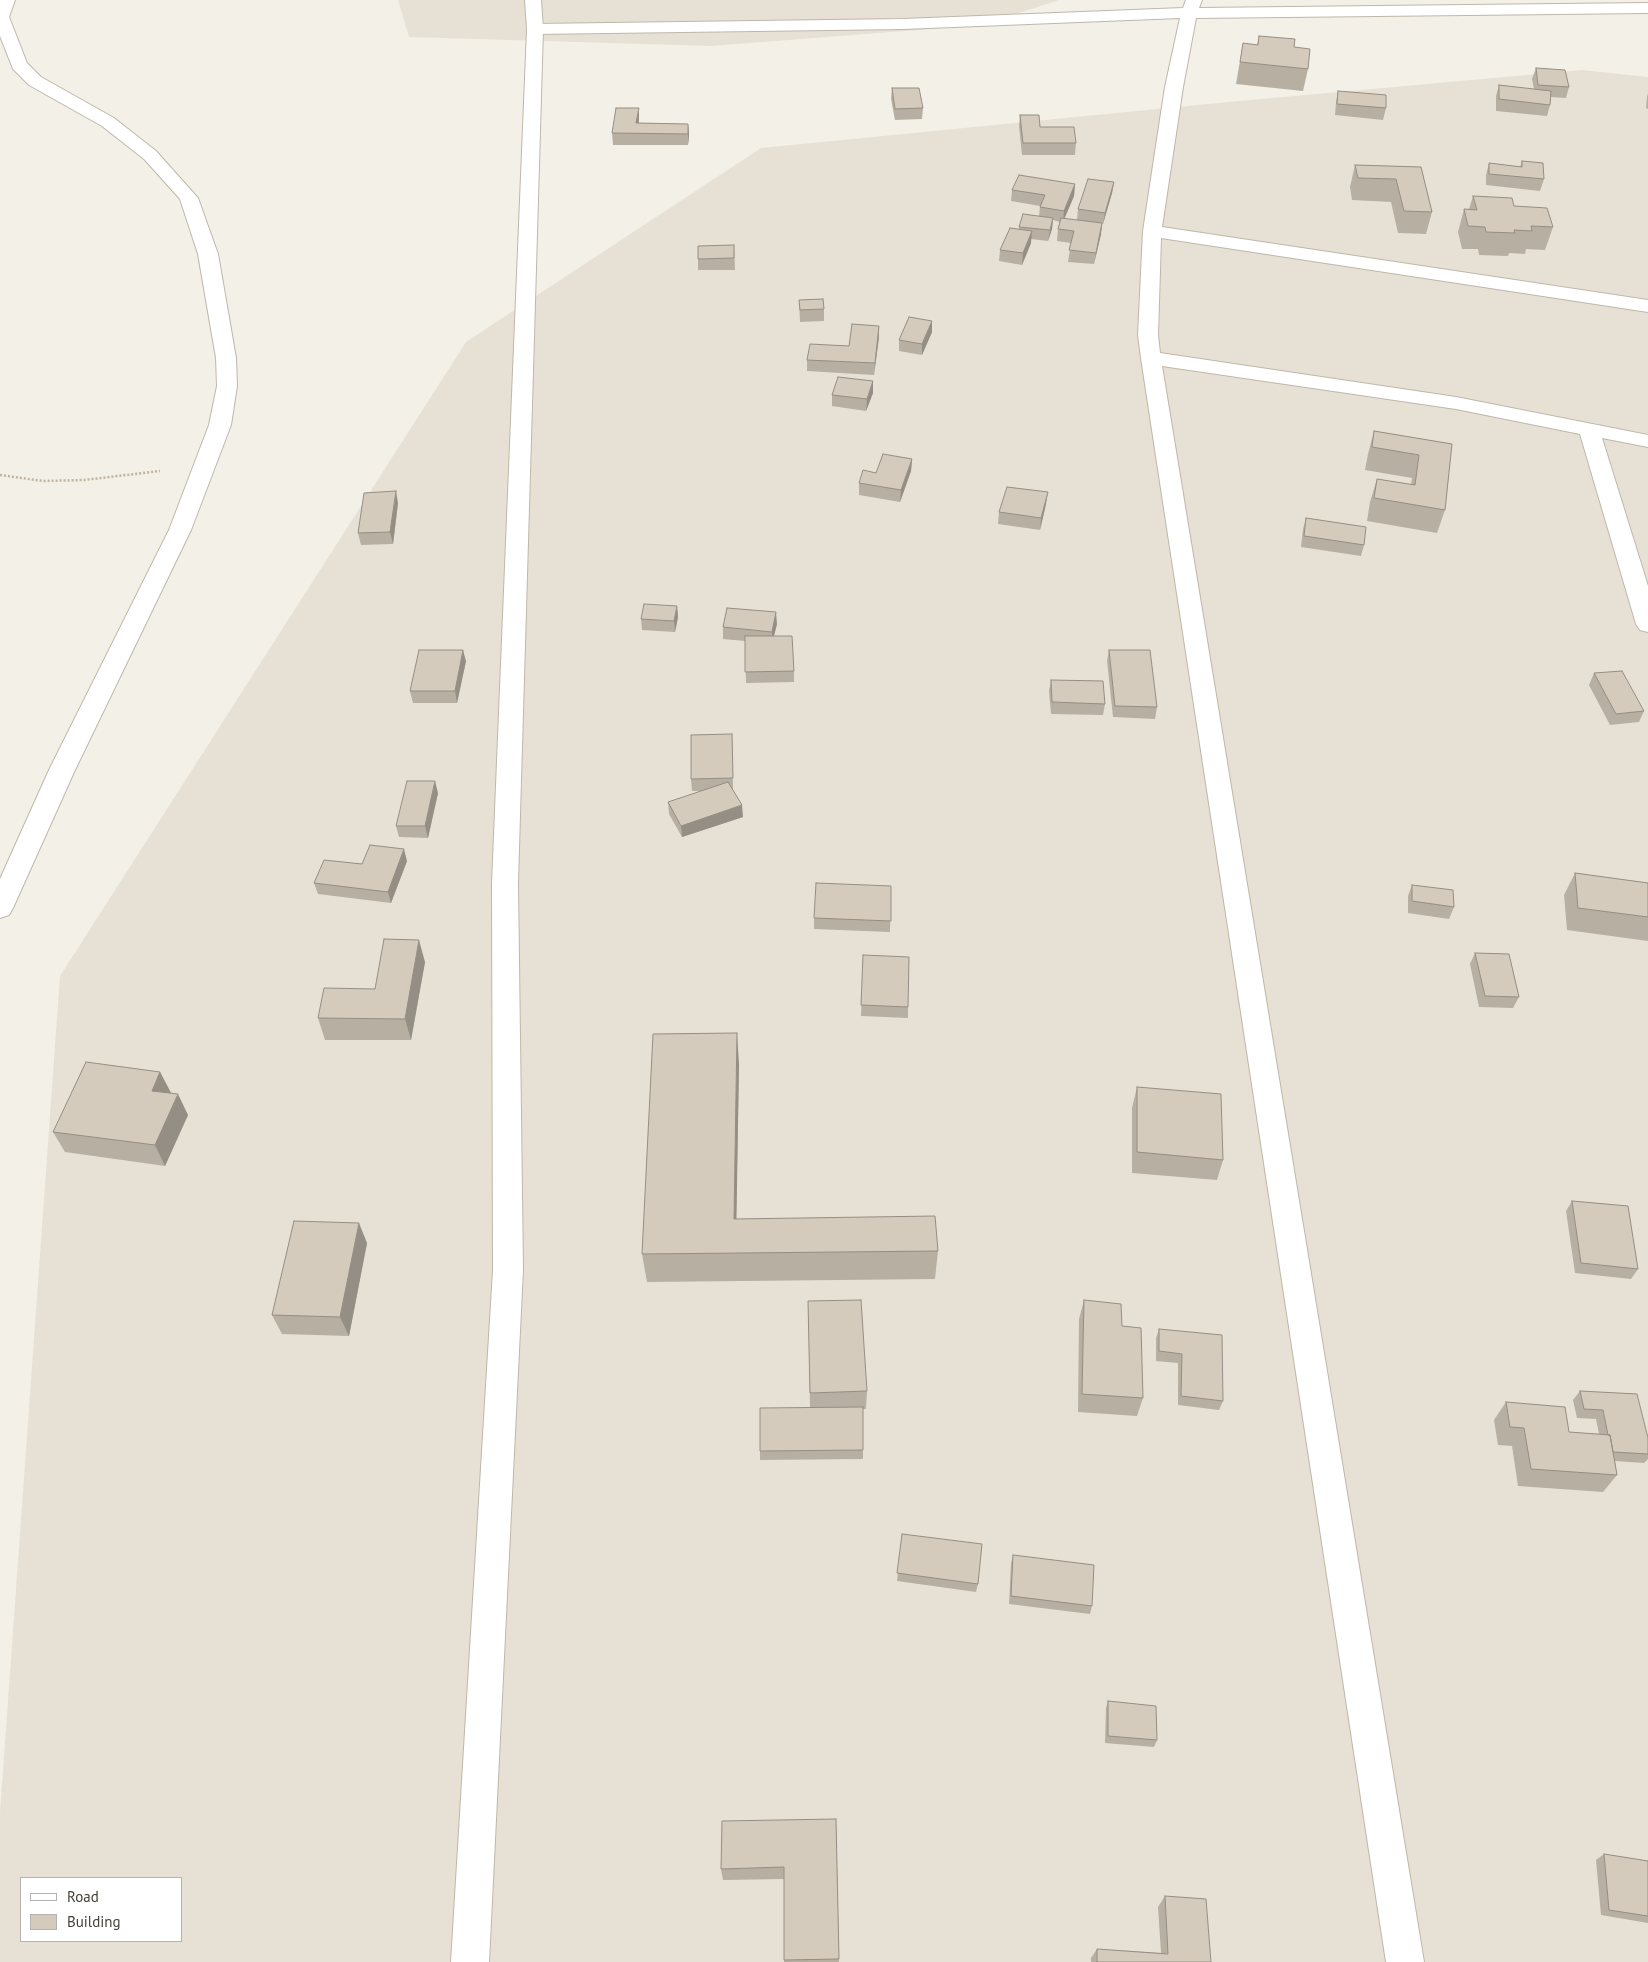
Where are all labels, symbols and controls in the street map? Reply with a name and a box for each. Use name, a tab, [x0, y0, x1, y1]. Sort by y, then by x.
legend	[20, 1877, 182, 1942]
text: Road	[67, 1887, 99, 1906]
text: Building	[67, 1912, 121, 1931]

